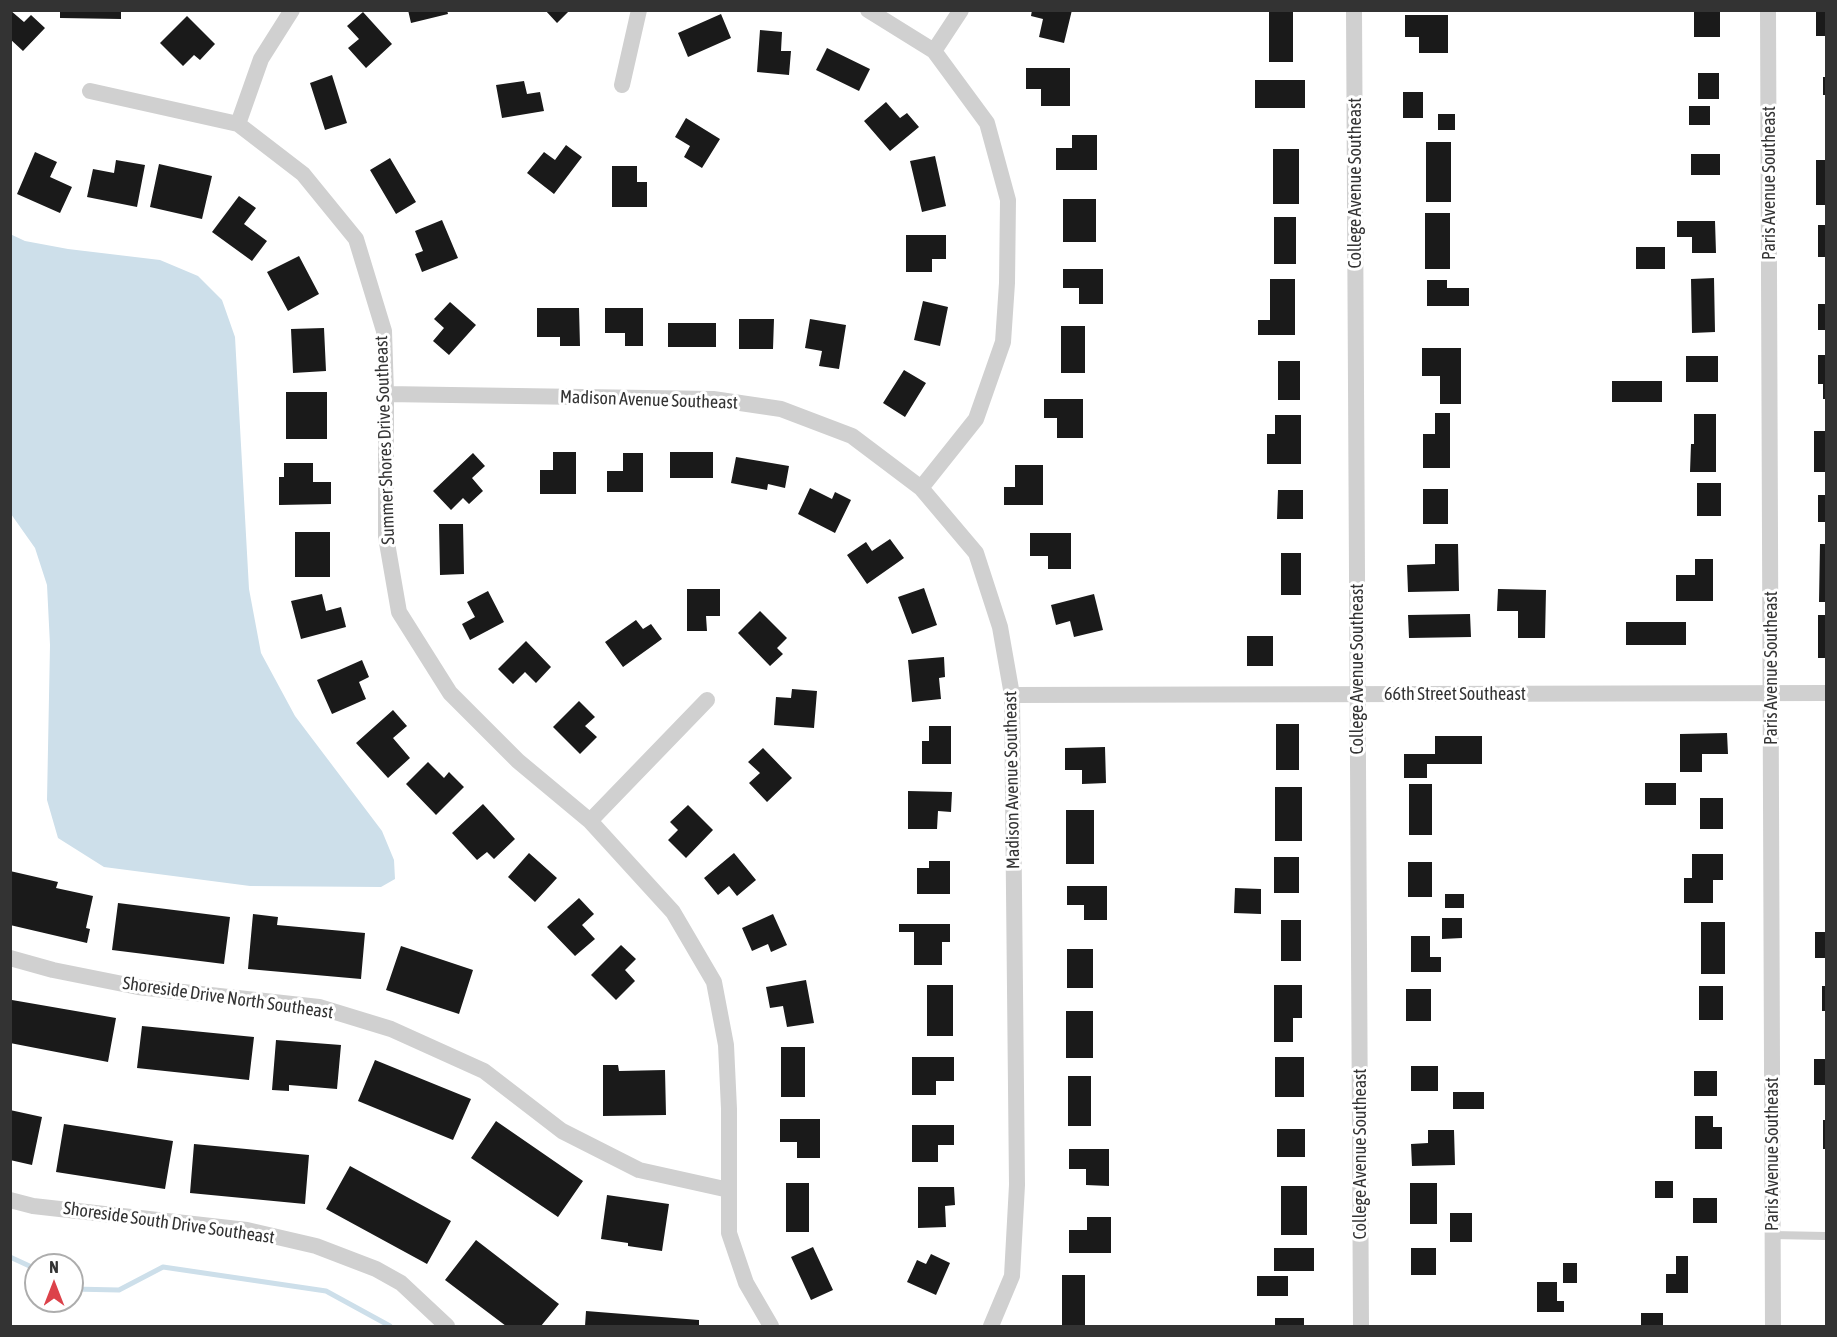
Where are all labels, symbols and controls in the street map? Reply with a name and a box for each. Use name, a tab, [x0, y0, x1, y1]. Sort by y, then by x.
street label: College Avenue Southeast	[1344, 97, 1366, 269]
street label: Paris Avenue Southeast	[1758, 106, 1780, 260]
street label: Summer Shores Drive Southeast	[371, 335, 399, 545]
street label: Madison Avenue Southeast	[560, 386, 738, 414]
street label: College Avenue Southeast	[1346, 583, 1368, 755]
street label: Paris Avenue Southeast	[1760, 591, 1782, 745]
street label: 66th Street Southeast	[1384, 683, 1526, 705]
street label: Madison Avenue Southeast	[1000, 691, 1024, 869]
street label: Shoreside Drive North Southeast	[121, 973, 335, 1023]
street label: College Avenue Southeast	[1349, 1068, 1371, 1240]
street label: Paris Avenue Southeast	[1761, 1077, 1783, 1231]
street label: Shoreside South Drive Southeast	[62, 1197, 276, 1249]
north arrow	[24, 1253, 84, 1313]
text: N	[49, 1258, 59, 1276]

